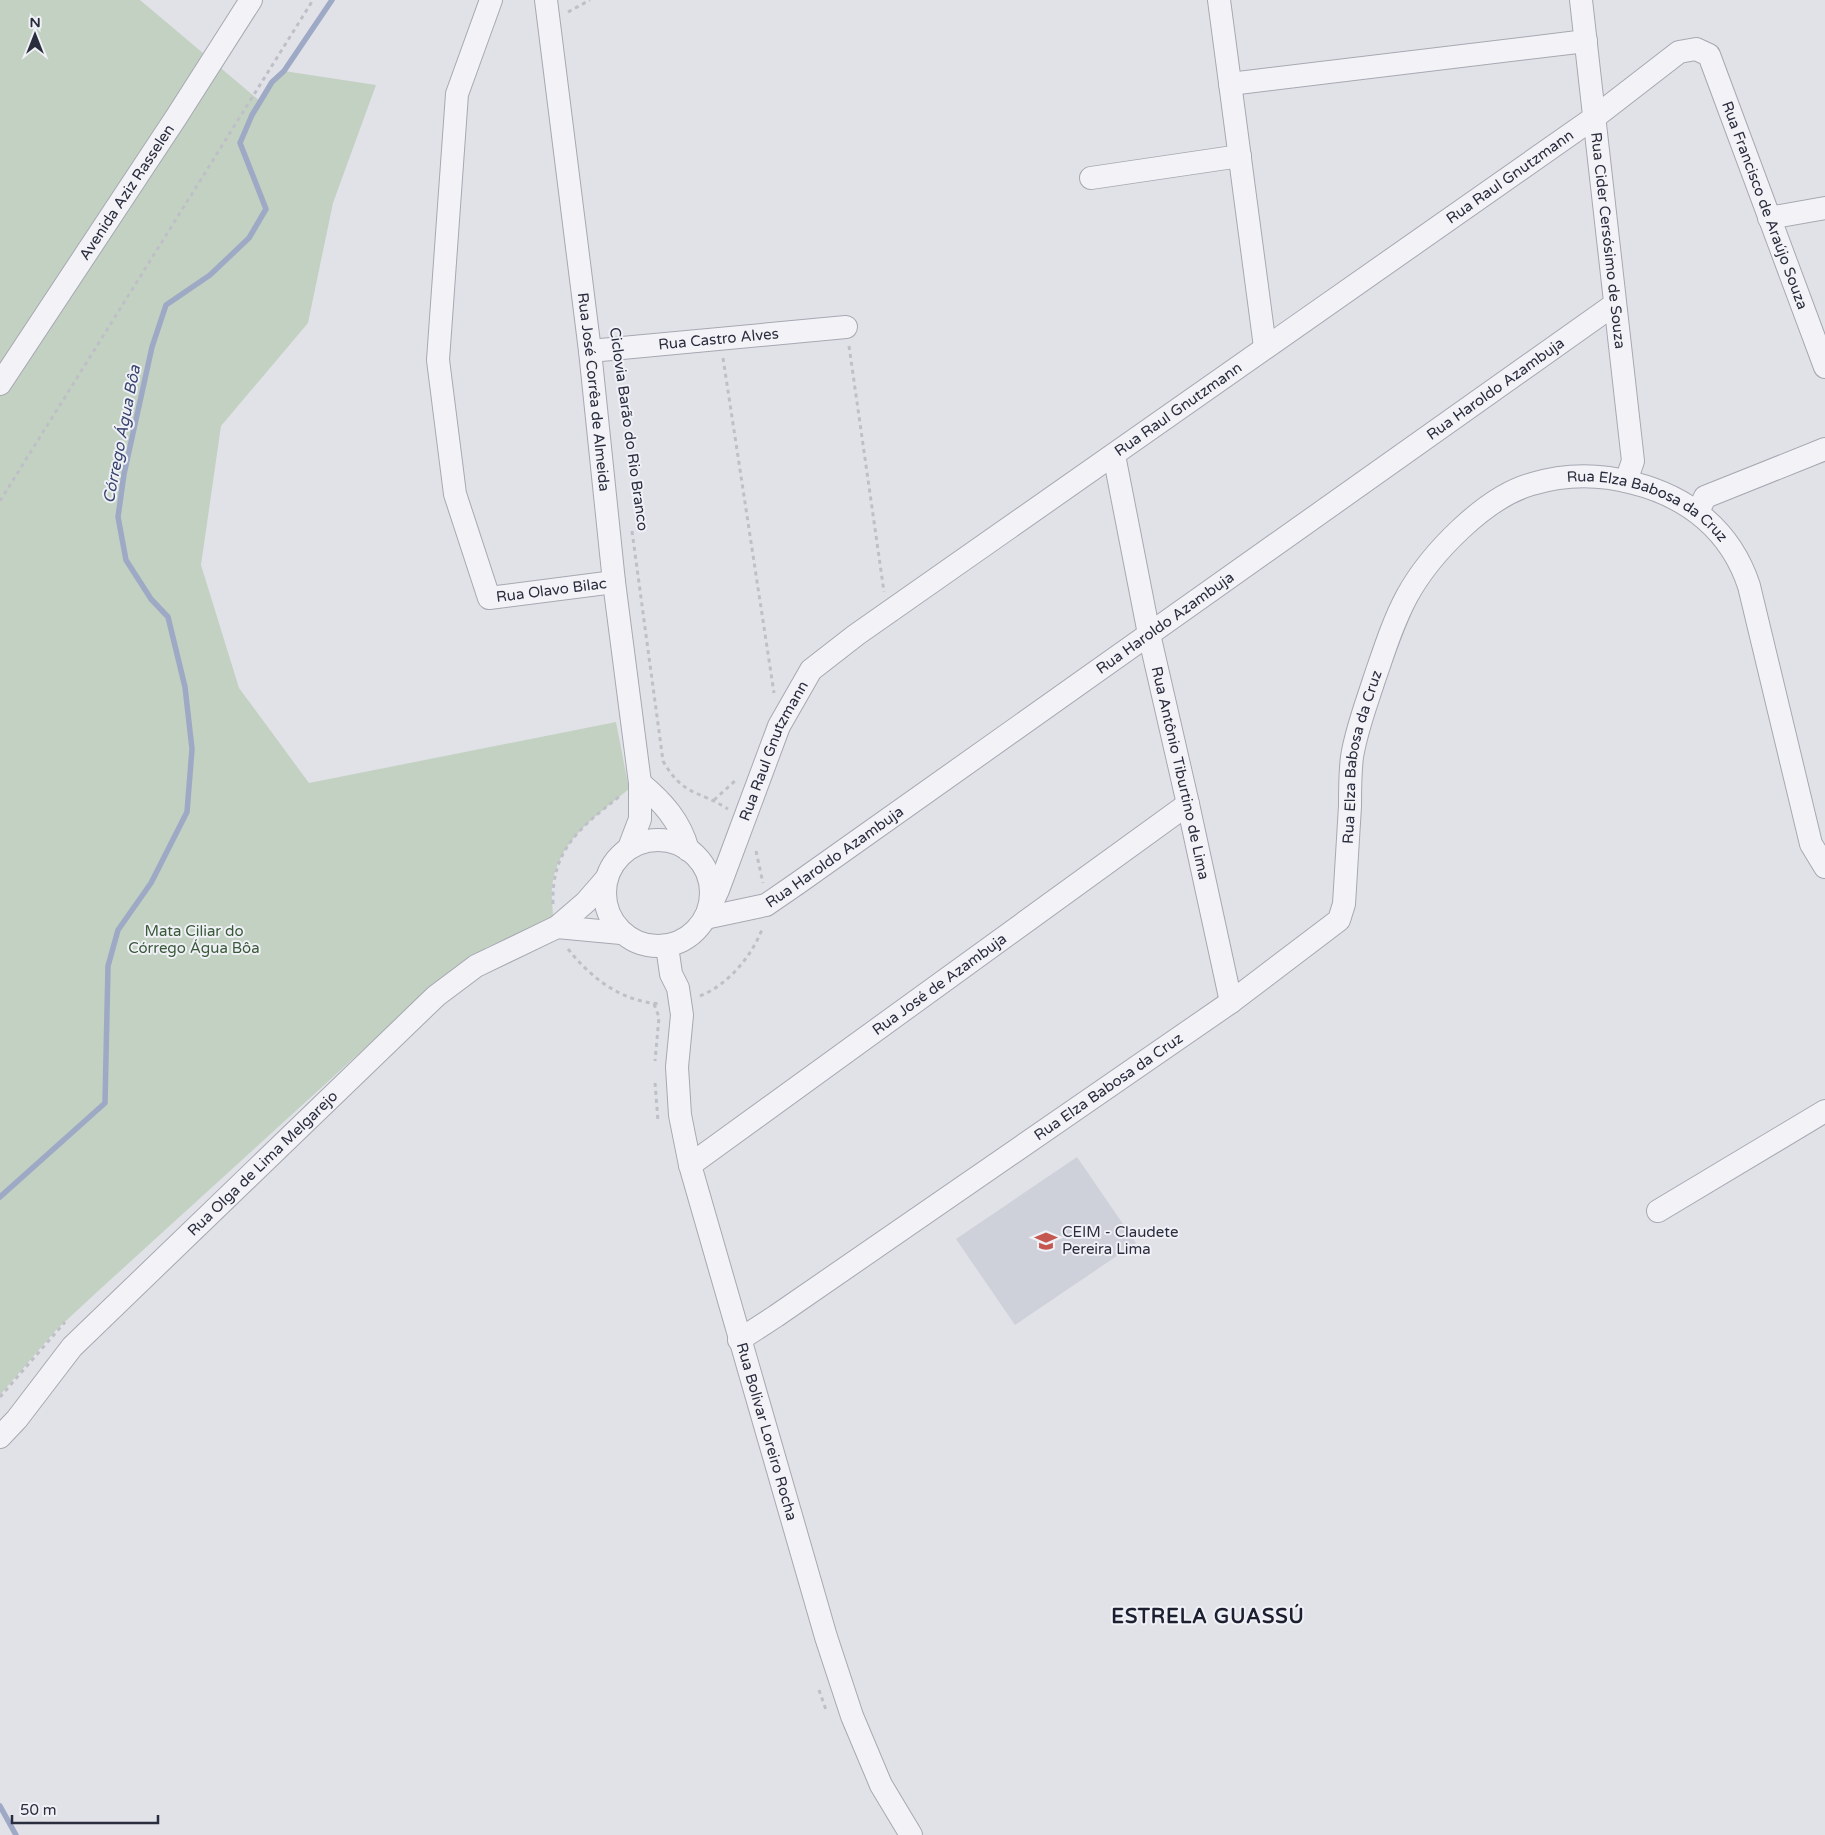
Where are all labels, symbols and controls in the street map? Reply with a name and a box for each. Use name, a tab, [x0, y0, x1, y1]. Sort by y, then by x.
north arrow	[10, 10, 60, 60]
text: N	[29, 14, 41, 31]
street label: Rua Francisco de Araújo Souza	[1718, 99, 1812, 312]
street label: Avenida Aziz Rasselen	[75, 121, 178, 263]
street label: Rua Raul Gnutzmann	[1443, 126, 1577, 227]
street label: Rua Cider Cersósimo de Souza	[1587, 131, 1629, 350]
street label: Rua José Corrêa de Almeida	[574, 292, 614, 492]
street label: Rua Castro Alves	[657, 324, 779, 354]
street label: Ciclovia Barão do Rio Branco	[606, 326, 652, 532]
street label: Rua Haroldo Azambuja	[1423, 334, 1568, 444]
street label: Rua Raul Gnutzmann	[1111, 358, 1245, 460]
water label: Córrego Água Bôa	[99, 363, 145, 505]
street label: Rua Elza Babosa da Cruz	[1566, 467, 1732, 545]
street label: Rua Haroldo Azambuja	[1093, 568, 1237, 678]
street label: Rua Olavo Bilac	[495, 574, 608, 606]
street label: Rua Antônio Tiburtino de Lima	[1148, 665, 1213, 881]
street label: Rua Elza Babosa da Cruz	[1339, 668, 1386, 844]
street label: Rua Raul Gnutzmann	[735, 678, 812, 823]
street label: Rua Haroldo Azambuja	[762, 802, 907, 912]
park label: Mata Ciliar do Córrego Água Bôa	[128, 922, 260, 957]
street label: Rua José de Azambuja	[869, 930, 1010, 1039]
street label: Rua Elza Babosa da Cruz	[1031, 1029, 1186, 1144]
street label: Rua Olga de Lima Melgarejo	[184, 1087, 341, 1240]
place label: CEIM - Claudete Pereira Lima	[1062, 1223, 1178, 1258]
school or university icon: CEIM - Claudete Pereira Lima	[1033, 1228, 1059, 1254]
street label: Rua Bolivar Loreiro Rocha	[733, 1340, 801, 1523]
district label: ESTRELA GUASSÚ	[1111, 1603, 1305, 1629]
scale bar	[12, 1792, 159, 1824]
text: 50 m	[20, 1801, 57, 1819]

